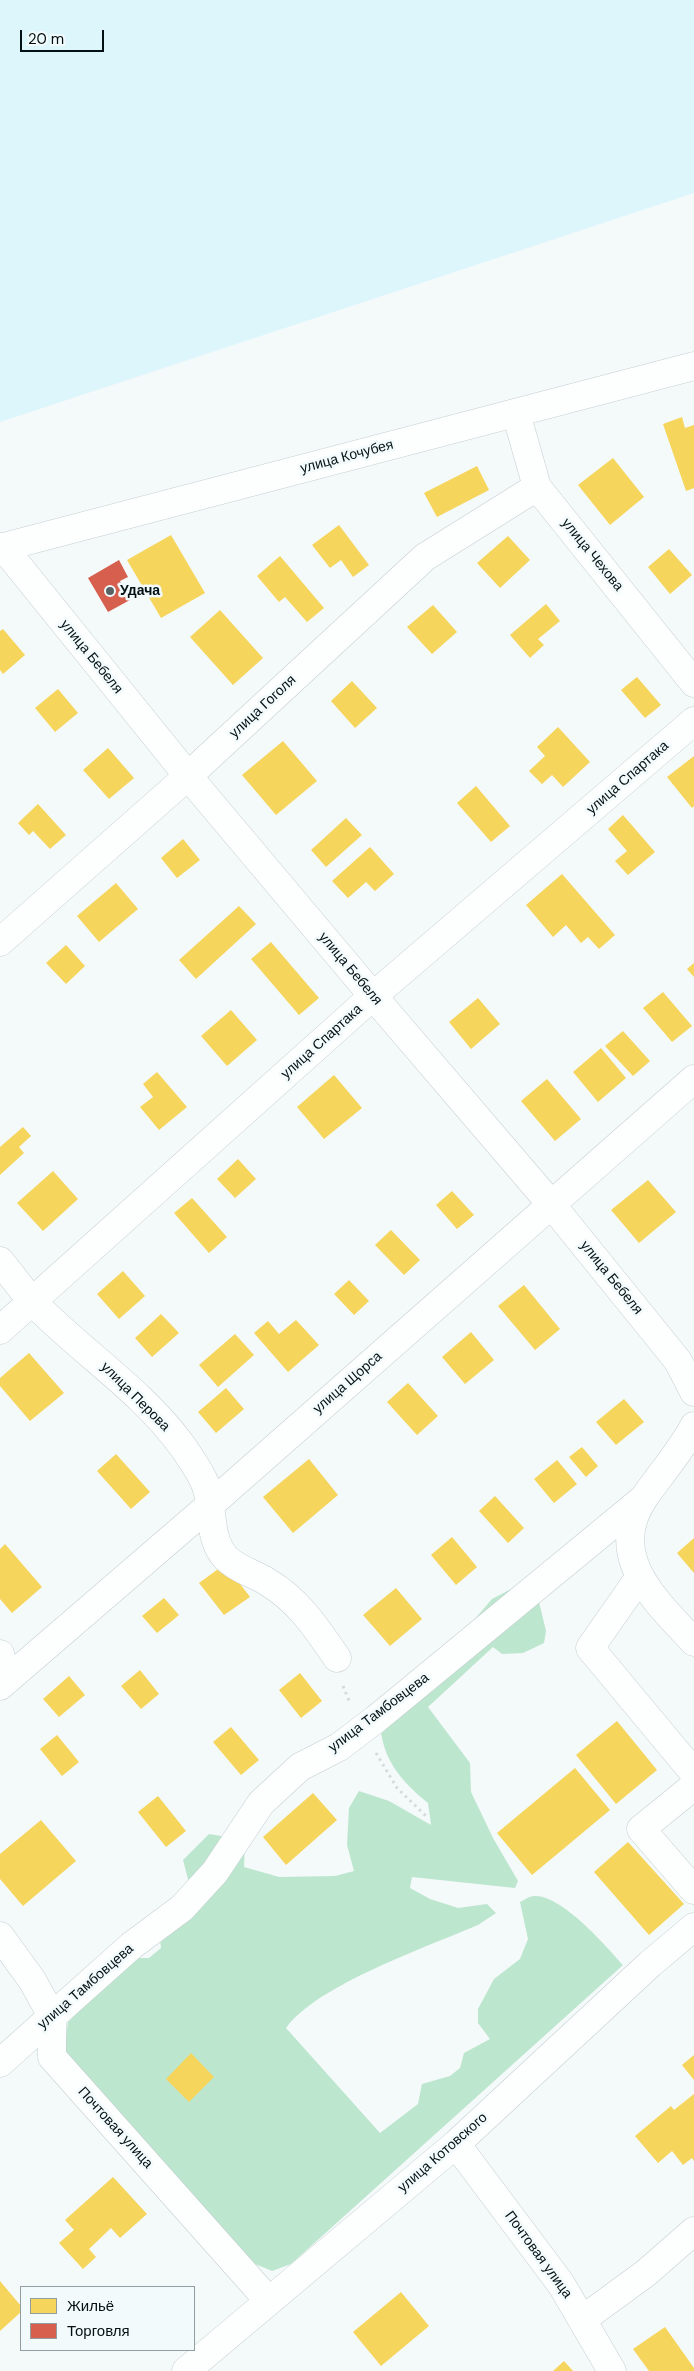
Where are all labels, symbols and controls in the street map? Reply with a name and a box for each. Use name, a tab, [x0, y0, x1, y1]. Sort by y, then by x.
scale bar	[22, 20, 106, 52]
text: 20 m	[28, 29, 64, 49]
street label: улица Кочубея	[299, 437, 395, 477]
street label: улица Чехова	[558, 515, 626, 595]
place label: Удача	[120, 583, 160, 599]
marker: Удача	[104, 585, 116, 597]
street label: улица Бебеля	[56, 617, 126, 697]
street label: улица Гоголя	[226, 672, 300, 742]
street label: улица Спартака	[583, 738, 673, 818]
street label: улица Бебеля	[315, 929, 385, 1009]
street label: улица Спартака	[278, 1001, 366, 1083]
street label: улица Бебеля	[576, 1238, 646, 1318]
street label: улица Щорса	[310, 1349, 386, 1417]
street label: улица Перова	[97, 1359, 173, 1435]
street label: улица Тамбовцева	[325, 1670, 433, 1756]
street label: улица Тамбовцева	[35, 1941, 137, 2033]
street label: Почтовая улица	[74, 2084, 156, 2172]
street label: улица Котовского	[395, 2110, 491, 2196]
street label: Почтовая улица	[501, 2208, 575, 2302]
legend	[20, 2286, 195, 2351]
text: Жильё	[67, 2296, 114, 2316]
text: Торговля	[67, 2321, 130, 2341]

